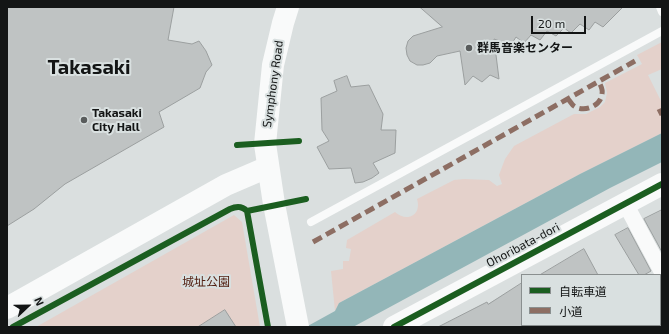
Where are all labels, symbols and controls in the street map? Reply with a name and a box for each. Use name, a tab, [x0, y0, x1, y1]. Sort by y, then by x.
scale bar	[533, 8, 588, 34]
text: 20 m	[538, 16, 565, 30]
street label: Symphony Road	[260, 39, 286, 129]
place label: 群馬音楽センター	[477, 41, 573, 55]
marker: 群馬音楽センター	[464, 43, 474, 53]
district label: Takasaki	[48, 55, 130, 79]
place label: Takasaki City Hall	[92, 106, 142, 134]
marker: Takasaki City Hall	[79, 115, 89, 125]
street label: Ohoribata-dori	[484, 220, 562, 270]
legend	[521, 274, 661, 326]
park label: 城址公園	[182, 275, 230, 289]
text: 自転車道	[559, 284, 607, 298]
north arrow	[8, 286, 48, 326]
text: N	[32, 295, 47, 307]
text: 小道	[559, 304, 583, 318]

